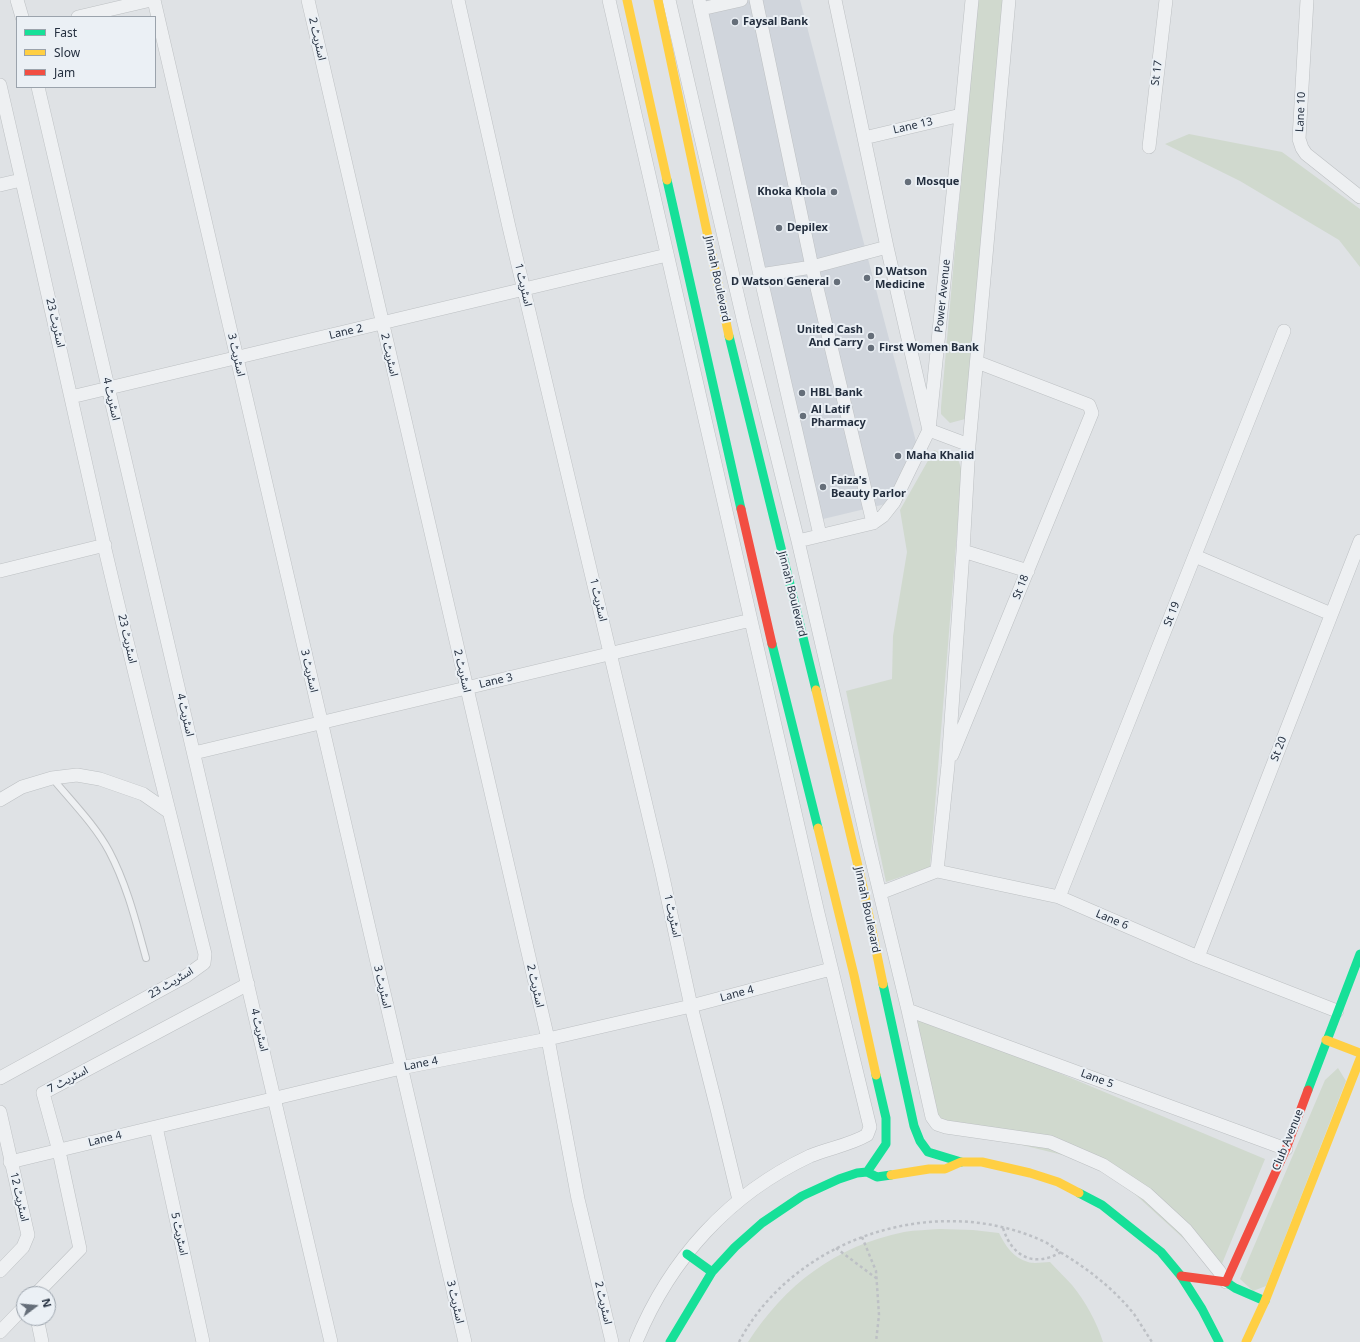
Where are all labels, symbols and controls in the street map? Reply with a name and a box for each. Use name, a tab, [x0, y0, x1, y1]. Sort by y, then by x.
place label: Faysal Bank	[743, 15, 808, 29]
legend	[16, 16, 156, 88]
street label: اسٹریٹ 2	[306, 16, 328, 62]
marker: Faysal Bank	[730, 17, 740, 27]
text: Fast	[54, 24, 77, 41]
text: Slow	[54, 44, 80, 61]
street label: St 17	[1149, 60, 1165, 86]
text: Jam	[54, 64, 75, 81]
street label: Lane 10	[1293, 91, 1309, 133]
street label: Lane 13	[892, 115, 934, 137]
place label: Mosque	[916, 175, 959, 189]
marker: Mosque	[903, 177, 913, 187]
place label: Khoka Khola	[757, 185, 826, 199]
marker: Khoka Khola	[829, 187, 839, 197]
place label: Depilex	[787, 221, 828, 235]
marker: Depilex	[774, 223, 784, 233]
street label: Jinnah Boulevard	[701, 235, 733, 323]
street label: Power Avenue	[933, 259, 953, 333]
street label: اسٹریٹ 1	[512, 262, 534, 308]
place label: D Watson Medicine	[875, 265, 927, 291]
marker: D Watson Medicine	[862, 273, 872, 283]
place label: D Watson General	[731, 275, 829, 289]
marker: D Watson General	[832, 277, 842, 287]
street label: اسٹریٹ 23	[43, 297, 67, 349]
street label: Lane 2	[328, 322, 364, 342]
place label: United Cash And Carry	[797, 323, 863, 349]
marker: United Cash And Carry	[866, 331, 876, 341]
street label: اسٹریٹ 3	[225, 332, 247, 378]
street label: اسٹریٹ 2	[378, 332, 400, 378]
place label: First Women Bank	[879, 341, 979, 355]
marker: First Women Bank	[866, 343, 876, 353]
street label: اسٹریٹ 4	[100, 376, 122, 422]
place label: HBL Bank	[810, 386, 863, 400]
marker: HBL Bank	[797, 388, 807, 398]
place label: Al Latif Pharmacy	[811, 403, 866, 429]
marker: Al Latif Pharmacy	[798, 411, 808, 421]
place label: Maha Khalid	[906, 449, 974, 463]
marker: Maha Khalid	[893, 451, 903, 461]
place label: Faiza's Beauty Parlor	[831, 474, 906, 500]
marker: Faiza's Beauty Parlor	[818, 482, 828, 492]
street label: Jinnah Boulevard	[775, 550, 809, 638]
street label: St 18	[1010, 573, 1032, 601]
street label: اسٹریٹ 1	[587, 577, 609, 623]
street label: St 19	[1161, 600, 1183, 628]
street label: اسٹریٹ 23	[115, 613, 139, 665]
street label: اسٹریٹ 3	[298, 648, 320, 694]
street label: اسٹریٹ 2	[451, 648, 473, 694]
street label: Lane 3	[478, 671, 514, 691]
street label: اسٹریٹ 4	[174, 692, 196, 738]
street label: St 20	[1268, 735, 1290, 763]
street label: Jinnah Boulevard	[851, 866, 883, 954]
street label: اسٹریٹ 1	[661, 893, 683, 939]
street label: Lane 6	[1094, 907, 1130, 933]
street label: اسٹریٹ 2	[524, 963, 546, 1009]
street label: اسٹریٹ 23	[146, 964, 196, 1002]
street label: اسٹریٹ 3	[371, 964, 393, 1010]
street label: Lane 4	[719, 983, 755, 1005]
street label: اسٹریٹ 4	[248, 1007, 270, 1053]
street label: Lane 4	[403, 1054, 439, 1074]
street label: اسٹریٹ 7	[46, 1064, 90, 1096]
street label: Lane 5	[1079, 1067, 1115, 1091]
street label: Club Avenue	[1270, 1107, 1306, 1173]
street label: Lane 4	[87, 1128, 123, 1150]
street label: اسٹریٹ 12	[7, 1171, 31, 1223]
street label: اسٹریٹ 5	[168, 1211, 190, 1257]
street label: اسٹریٹ 3	[444, 1279, 466, 1325]
street label: اسٹریٹ 2	[592, 1280, 614, 1326]
north arrow	[16, 1286, 56, 1326]
text: N	[39, 1296, 55, 1309]

